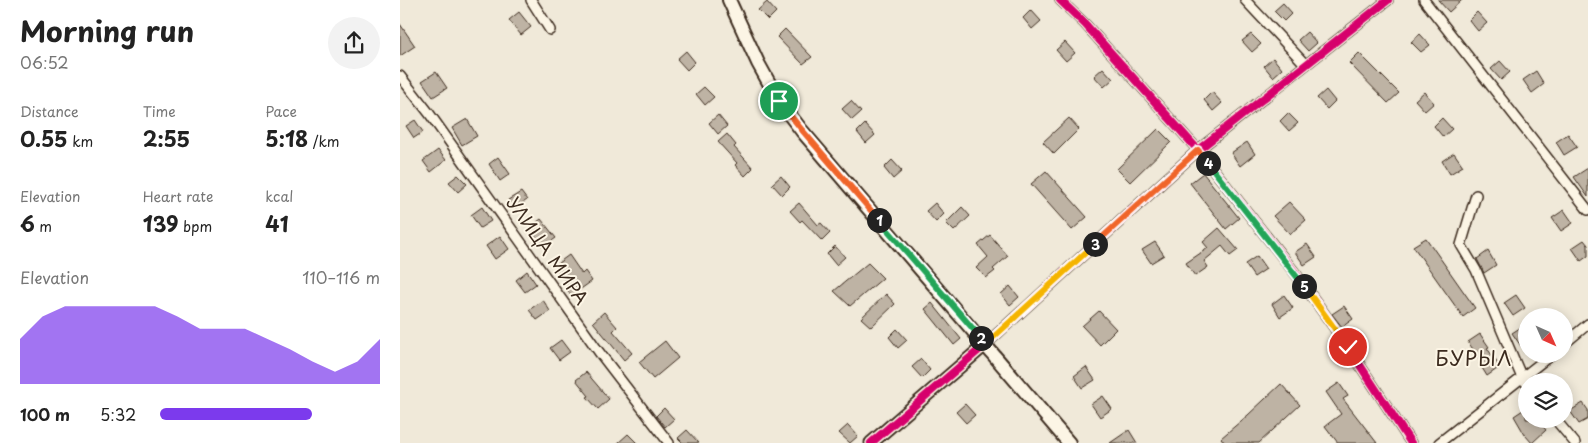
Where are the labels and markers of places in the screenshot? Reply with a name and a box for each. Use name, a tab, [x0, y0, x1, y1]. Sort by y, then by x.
pin	[758, 80, 800, 122]
pin: 4	[1196, 150, 1220, 176]
pin: 1	[866, 208, 892, 232]
pin: 3	[1082, 232, 1108, 256]
pin: 5	[1292, 274, 1316, 298]
pin: 2	[968, 326, 994, 350]
pin	[1327, 326, 1369, 368]

